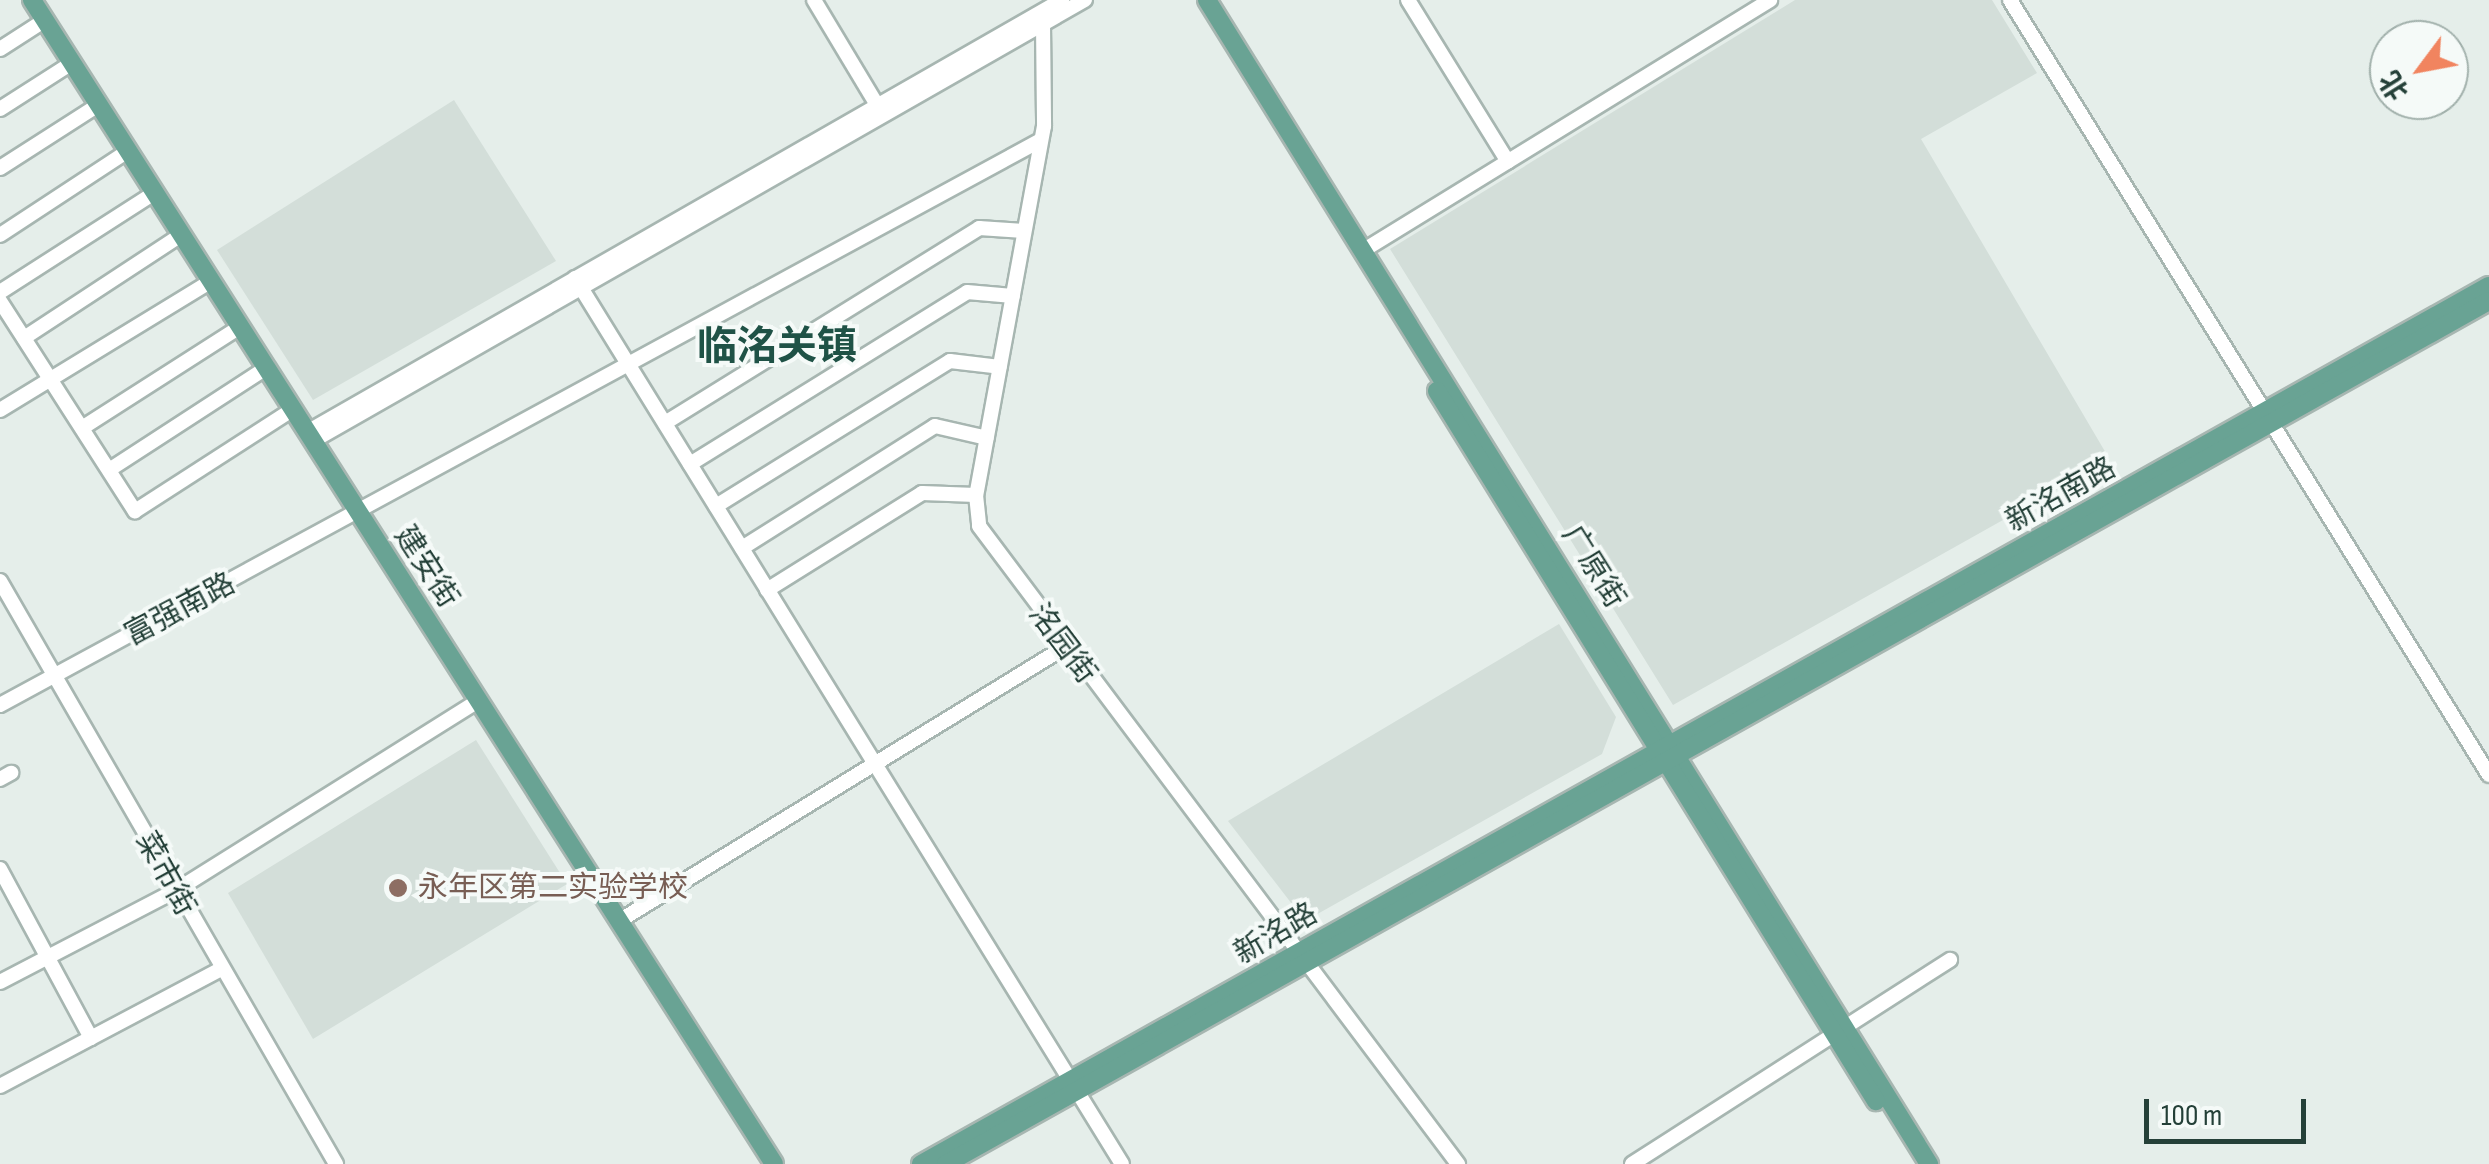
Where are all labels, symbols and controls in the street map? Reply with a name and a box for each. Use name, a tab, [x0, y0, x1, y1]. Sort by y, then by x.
north arrow	[2369, 20, 2469, 120]
text: 北	[2373, 64, 2416, 106]
district label: 临洺关镇	[697, 323, 857, 371]
street label: 新洺南路	[2000, 450, 2122, 540]
street label: 建安街	[386, 519, 466, 615]
street label: 广原街	[1554, 519, 1632, 615]
street label: 富强南路	[119, 566, 241, 654]
street label: 洺园街	[1021, 597, 1103, 691]
street label: 菜市街	[127, 826, 203, 922]
place label: 永年区第二实验学校	[418, 870, 688, 906]
marker: 永年区第二实验学校	[387, 877, 409, 899]
street label: 新洺路	[1228, 896, 1324, 972]
scale bar	[2149, 1079, 2312, 1141]
text: 100 m	[2161, 1098, 2222, 1134]

